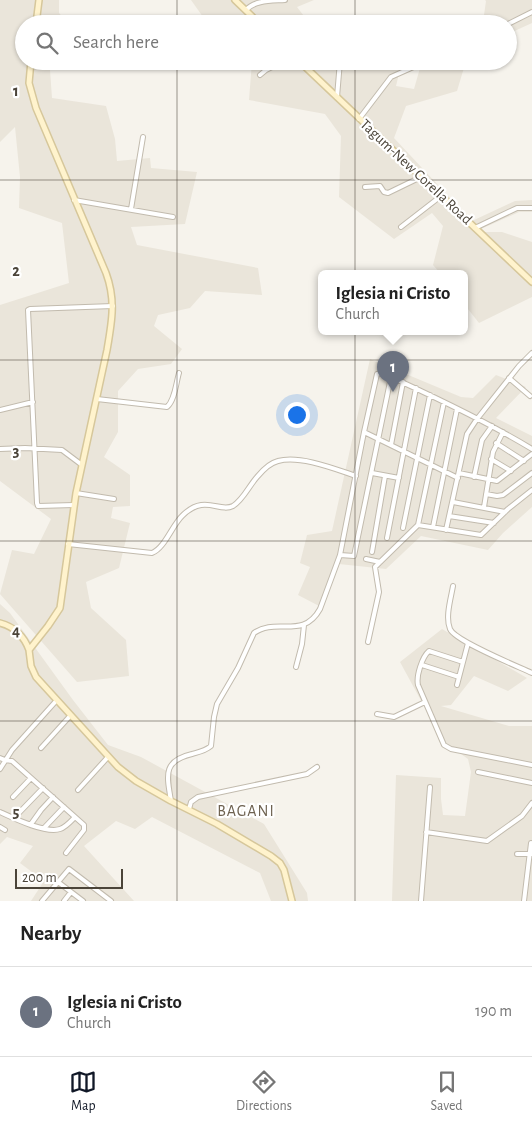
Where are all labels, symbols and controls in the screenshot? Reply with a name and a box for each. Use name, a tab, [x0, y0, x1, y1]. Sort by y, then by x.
search box	[15, 15, 517, 70]
icon: search	[33, 29, 61, 57]
text: Search here	[73, 33, 159, 52]
text: 1	[13, 83, 19, 99]
street label: Tagum-New Corella Road	[357, 116, 475, 228]
text: 2	[12, 263, 20, 279]
popup	[318, 270, 468, 335]
text: Iglesia ni Cristo	[336, 284, 450, 303]
text: Church	[336, 306, 380, 322]
pin: 1	[377, 351, 409, 392]
your location	[284, 402, 310, 428]
text: 3	[13, 443, 20, 459]
text: 4	[12, 623, 20, 639]
district label: BAGANI	[217, 803, 275, 819]
text: 5	[13, 804, 20, 820]
scale bar	[15, 866, 122, 889]
text: 200 m	[22, 871, 57, 885]
text: Nearby	[20, 923, 81, 944]
text: Iglesia ni Cristo	[67, 993, 182, 1012]
text: 1	[33, 1003, 39, 1019]
text: 190 m	[475, 1003, 512, 1019]
text: Church	[67, 1015, 111, 1031]
tab: Map	[69, 1068, 97, 1115]
tab: Directions	[236, 1068, 292, 1115]
tab: Saved	[431, 1068, 463, 1115]

